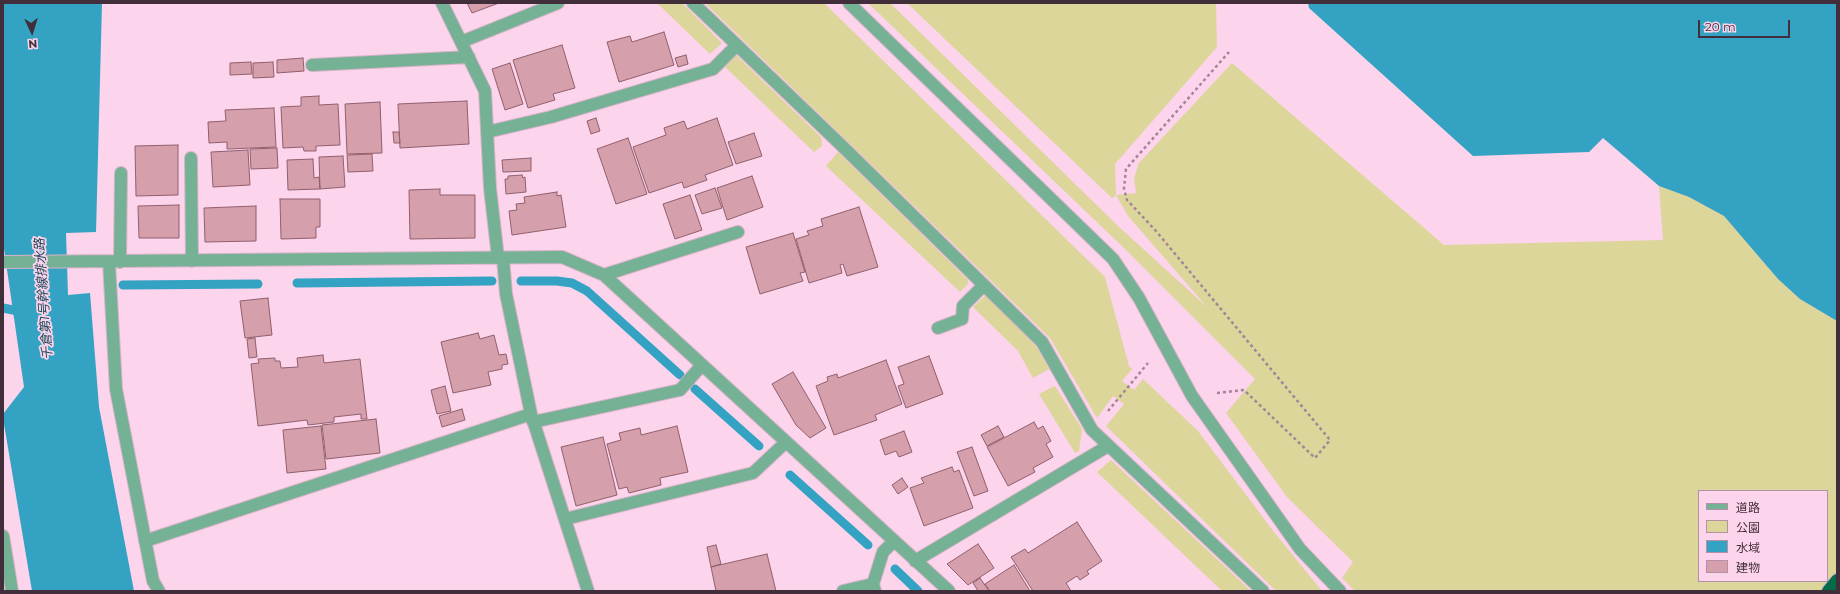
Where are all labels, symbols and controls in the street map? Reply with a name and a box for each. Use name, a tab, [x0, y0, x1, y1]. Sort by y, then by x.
north arrow	[12, 12, 52, 52]
scale bar	[1700, 12, 1792, 38]
text: 20 m	[1705, 19, 1736, 34]
text: N	[28, 37, 38, 51]
water label: 千倉第1号幹線排水路	[32, 238, 56, 360]
legend	[1698, 490, 1828, 582]
text: 道路	[1736, 500, 1760, 515]
text: 公園	[1736, 520, 1760, 535]
text: 水域	[1736, 540, 1760, 555]
text: 建物	[1736, 560, 1760, 575]

